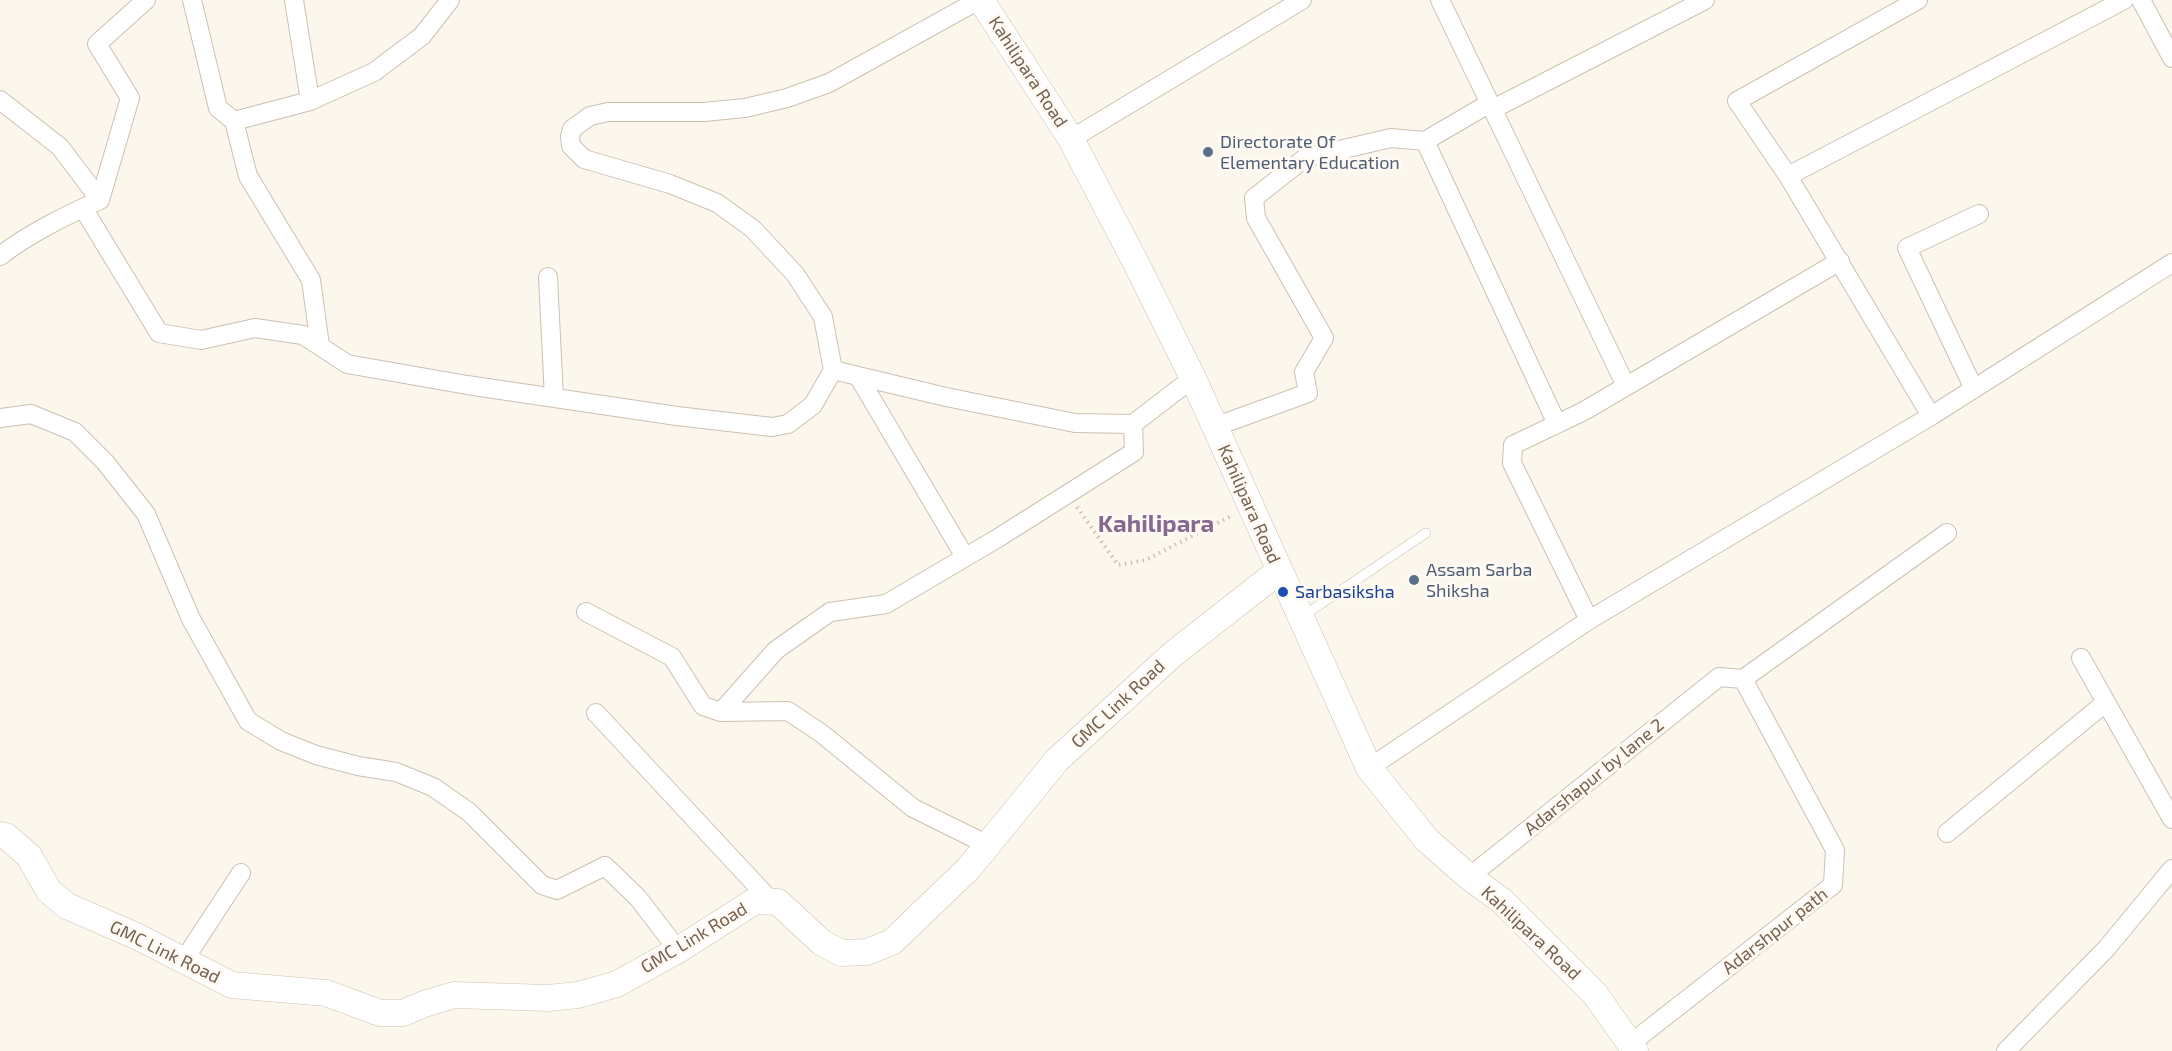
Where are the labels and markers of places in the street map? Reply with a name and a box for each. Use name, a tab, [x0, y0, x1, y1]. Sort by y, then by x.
place label: Directorate Of Elementary Education	[1220, 131, 1400, 174]
marker: Directorate Of Elementary Education	[1201, 145, 1215, 159]
place label: Assam Sarba Shiksha	[1426, 559, 1532, 602]
marker: Assam Sarba Shiksha	[1407, 573, 1421, 587]
place label: Sarbasiksha	[1295, 581, 1395, 603]
marker: Sarbasiksha	[1276, 585, 1290, 599]

